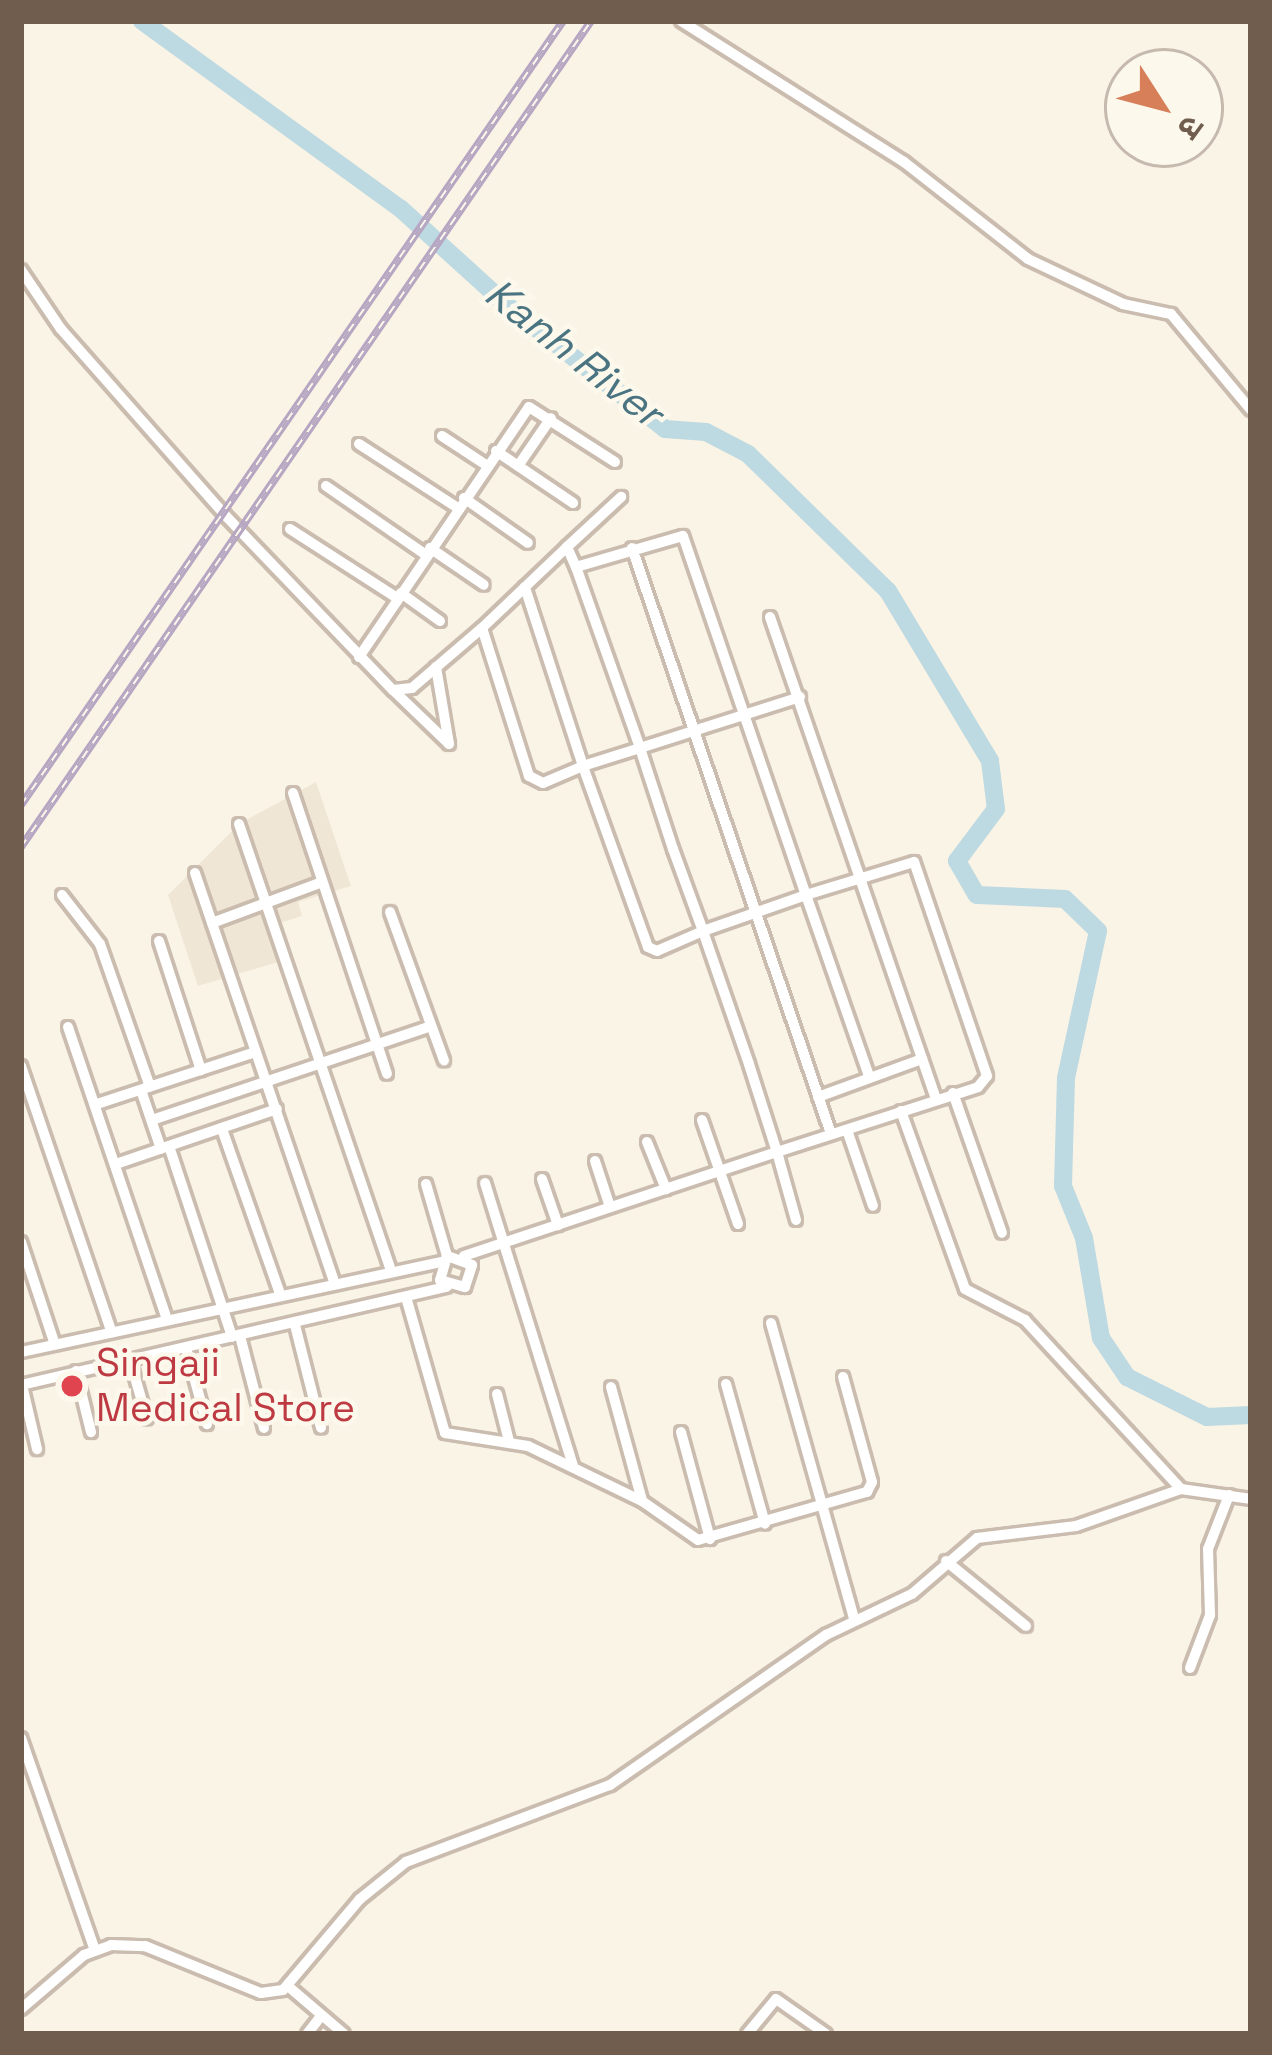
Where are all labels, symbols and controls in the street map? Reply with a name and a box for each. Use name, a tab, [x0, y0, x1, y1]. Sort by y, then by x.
north arrow	[1104, 48, 1224, 168]
text: उ	[1168, 107, 1213, 148]
water label: Kanh River	[475, 268, 673, 438]
place label: Singaji Medical Store	[96, 1341, 355, 1432]
marker: Singaji Medical Store	[59, 1373, 85, 1399]

